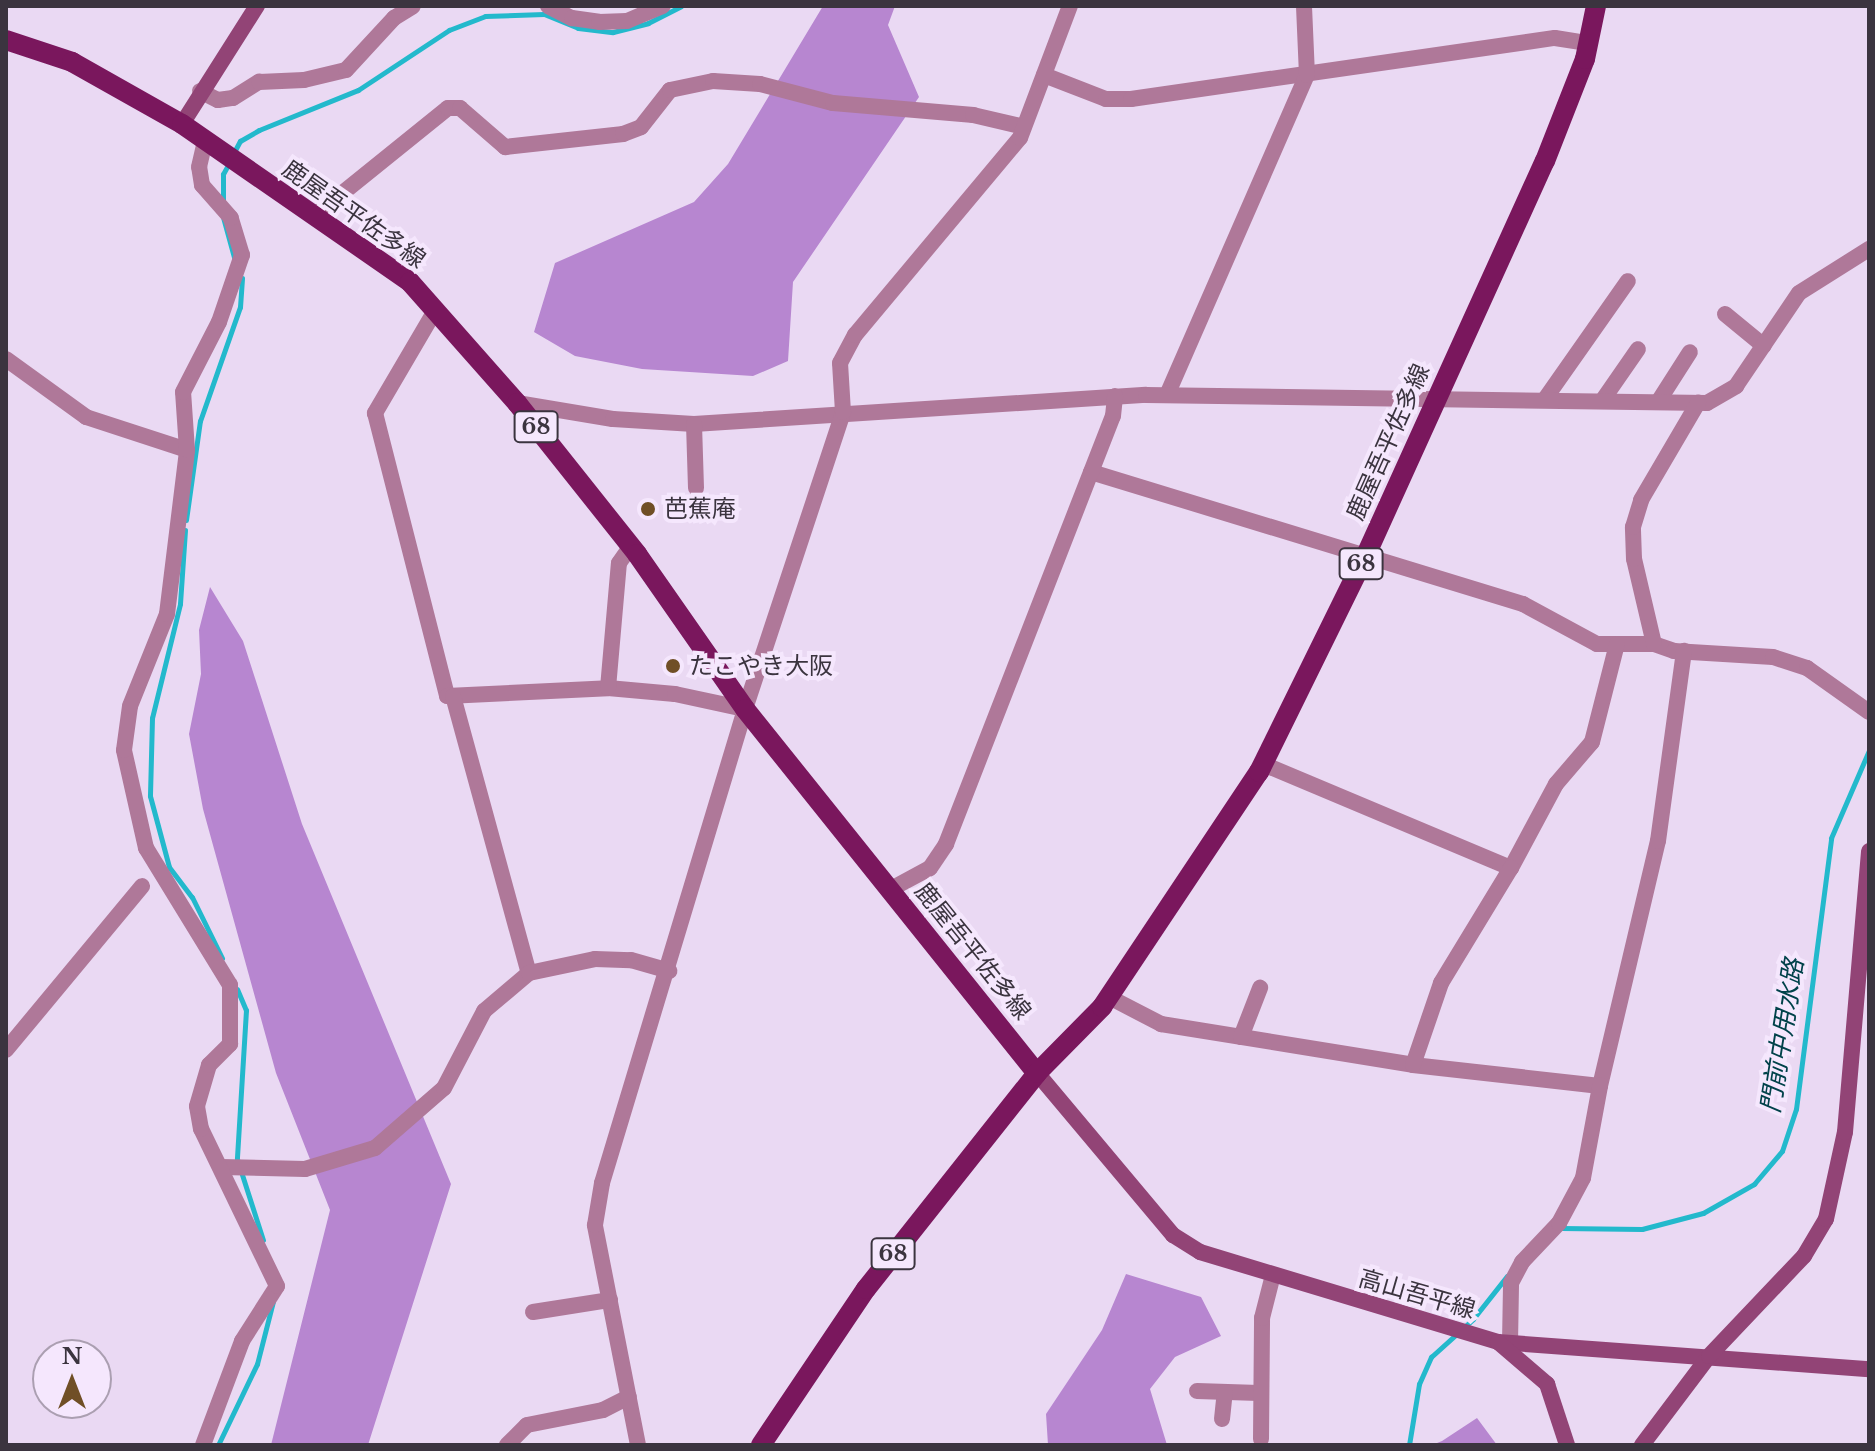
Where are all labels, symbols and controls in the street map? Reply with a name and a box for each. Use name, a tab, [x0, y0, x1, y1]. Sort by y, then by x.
street label: 鹿屋吾平佐多線	[277, 154, 431, 274]
street label: 鹿屋吾平佐多線	[1341, 359, 1435, 525]
road number: 68	[512, 409, 560, 445]
place label: 芭蕉庵	[664, 495, 736, 523]
marker: 芭蕉庵	[639, 500, 657, 518]
road number: 68	[1337, 546, 1385, 582]
place label: たこやき大阪	[689, 652, 833, 680]
marker: たこやき大阪	[664, 657, 682, 675]
street label: 鹿屋吾平佐多線	[909, 877, 1037, 1025]
water label: 門前中用水路	[1755, 957, 1811, 1115]
road number: 68	[869, 1236, 917, 1272]
street label: 高山吾平線	[1355, 1264, 1479, 1324]
north arrow	[32, 1339, 112, 1419]
text: N	[62, 1343, 82, 1370]

